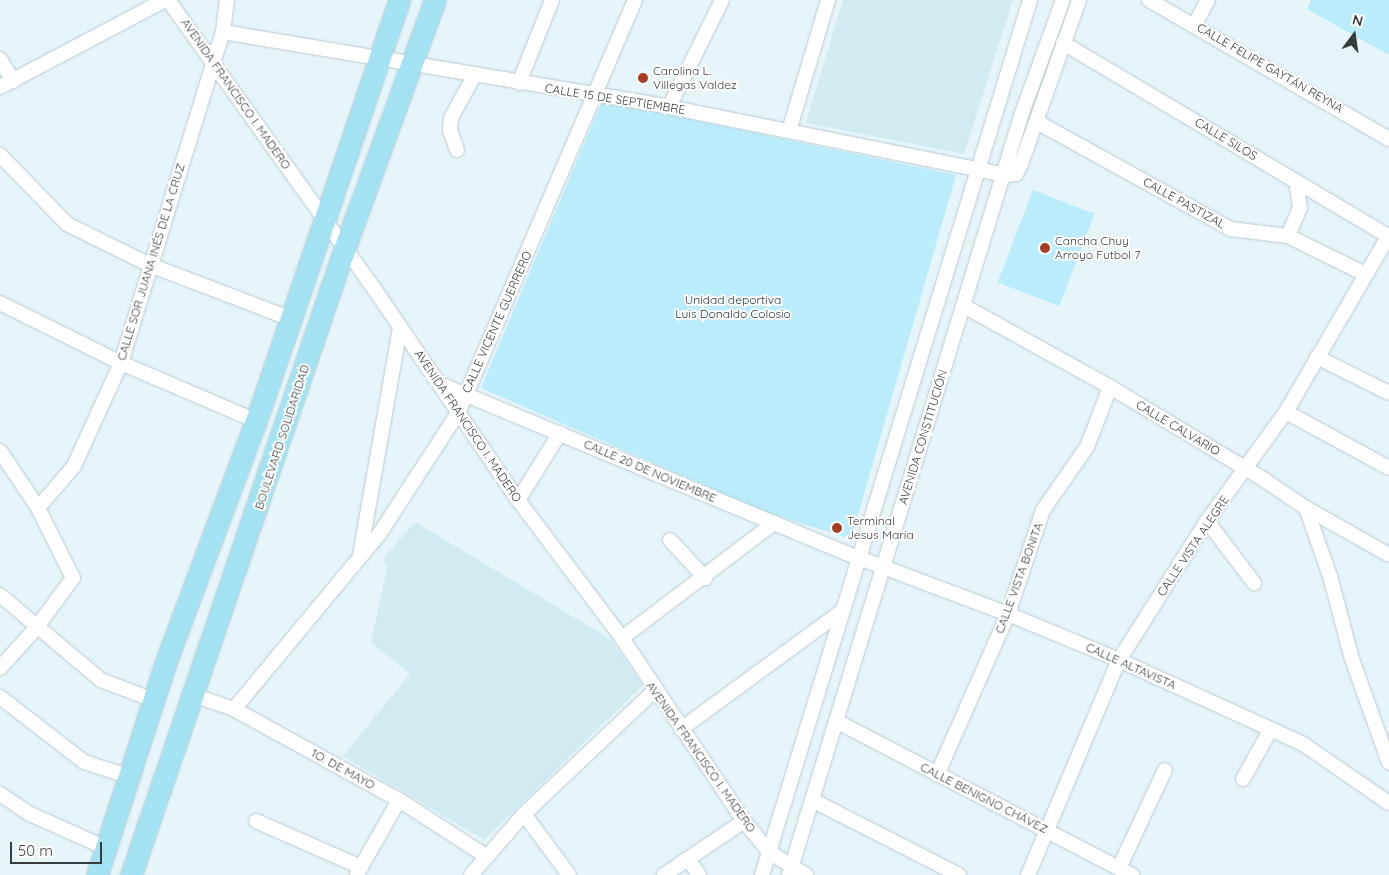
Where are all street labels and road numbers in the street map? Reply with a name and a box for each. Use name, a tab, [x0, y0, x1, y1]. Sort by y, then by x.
street label: AVENIDA FRANCISCO I. MADERO	[178, 16, 294, 172]
street label: CALLE FELIPE GAYTÁN REYNA	[1194, 20, 1346, 116]
street label: CALLE 15 DE SEPTIEMBRE	[544, 81, 686, 117]
street label: CALLE SILOS	[1192, 115, 1260, 163]
street label: CALLE SOR JUANA INÉS DE LA CRUZ	[114, 162, 188, 362]
street label: CALLE PASTIZAL	[1140, 174, 1228, 232]
street label: CALLE VICENTE GUERRERO	[459, 249, 535, 395]
street label: AVENIDA FRANCISCO I. MADERO	[412, 347, 524, 505]
street label: BOULEVARD SOLIDARIDAD	[252, 363, 312, 511]
street label: AVENIDA CONSTITUCIÓN	[896, 368, 950, 506]
street label: CALLE CALVARIO	[1133, 397, 1223, 459]
street label: CALLE 20 DE NOVIEMBRE	[582, 437, 718, 505]
street label: CALLE VISTA ALEGRE	[1154, 493, 1232, 599]
street label: CALLE VISTA BONITA	[992, 521, 1046, 635]
street label: CALLE ALTAVISTA	[1084, 640, 1178, 692]
street label: AVENIDA FRANCISCO I. MADERO	[643, 679, 759, 835]
street label: 1O. DE MAYO	[309, 746, 377, 792]
street label: CALLE BENIGNO CHÁVEZ	[918, 760, 1050, 836]

